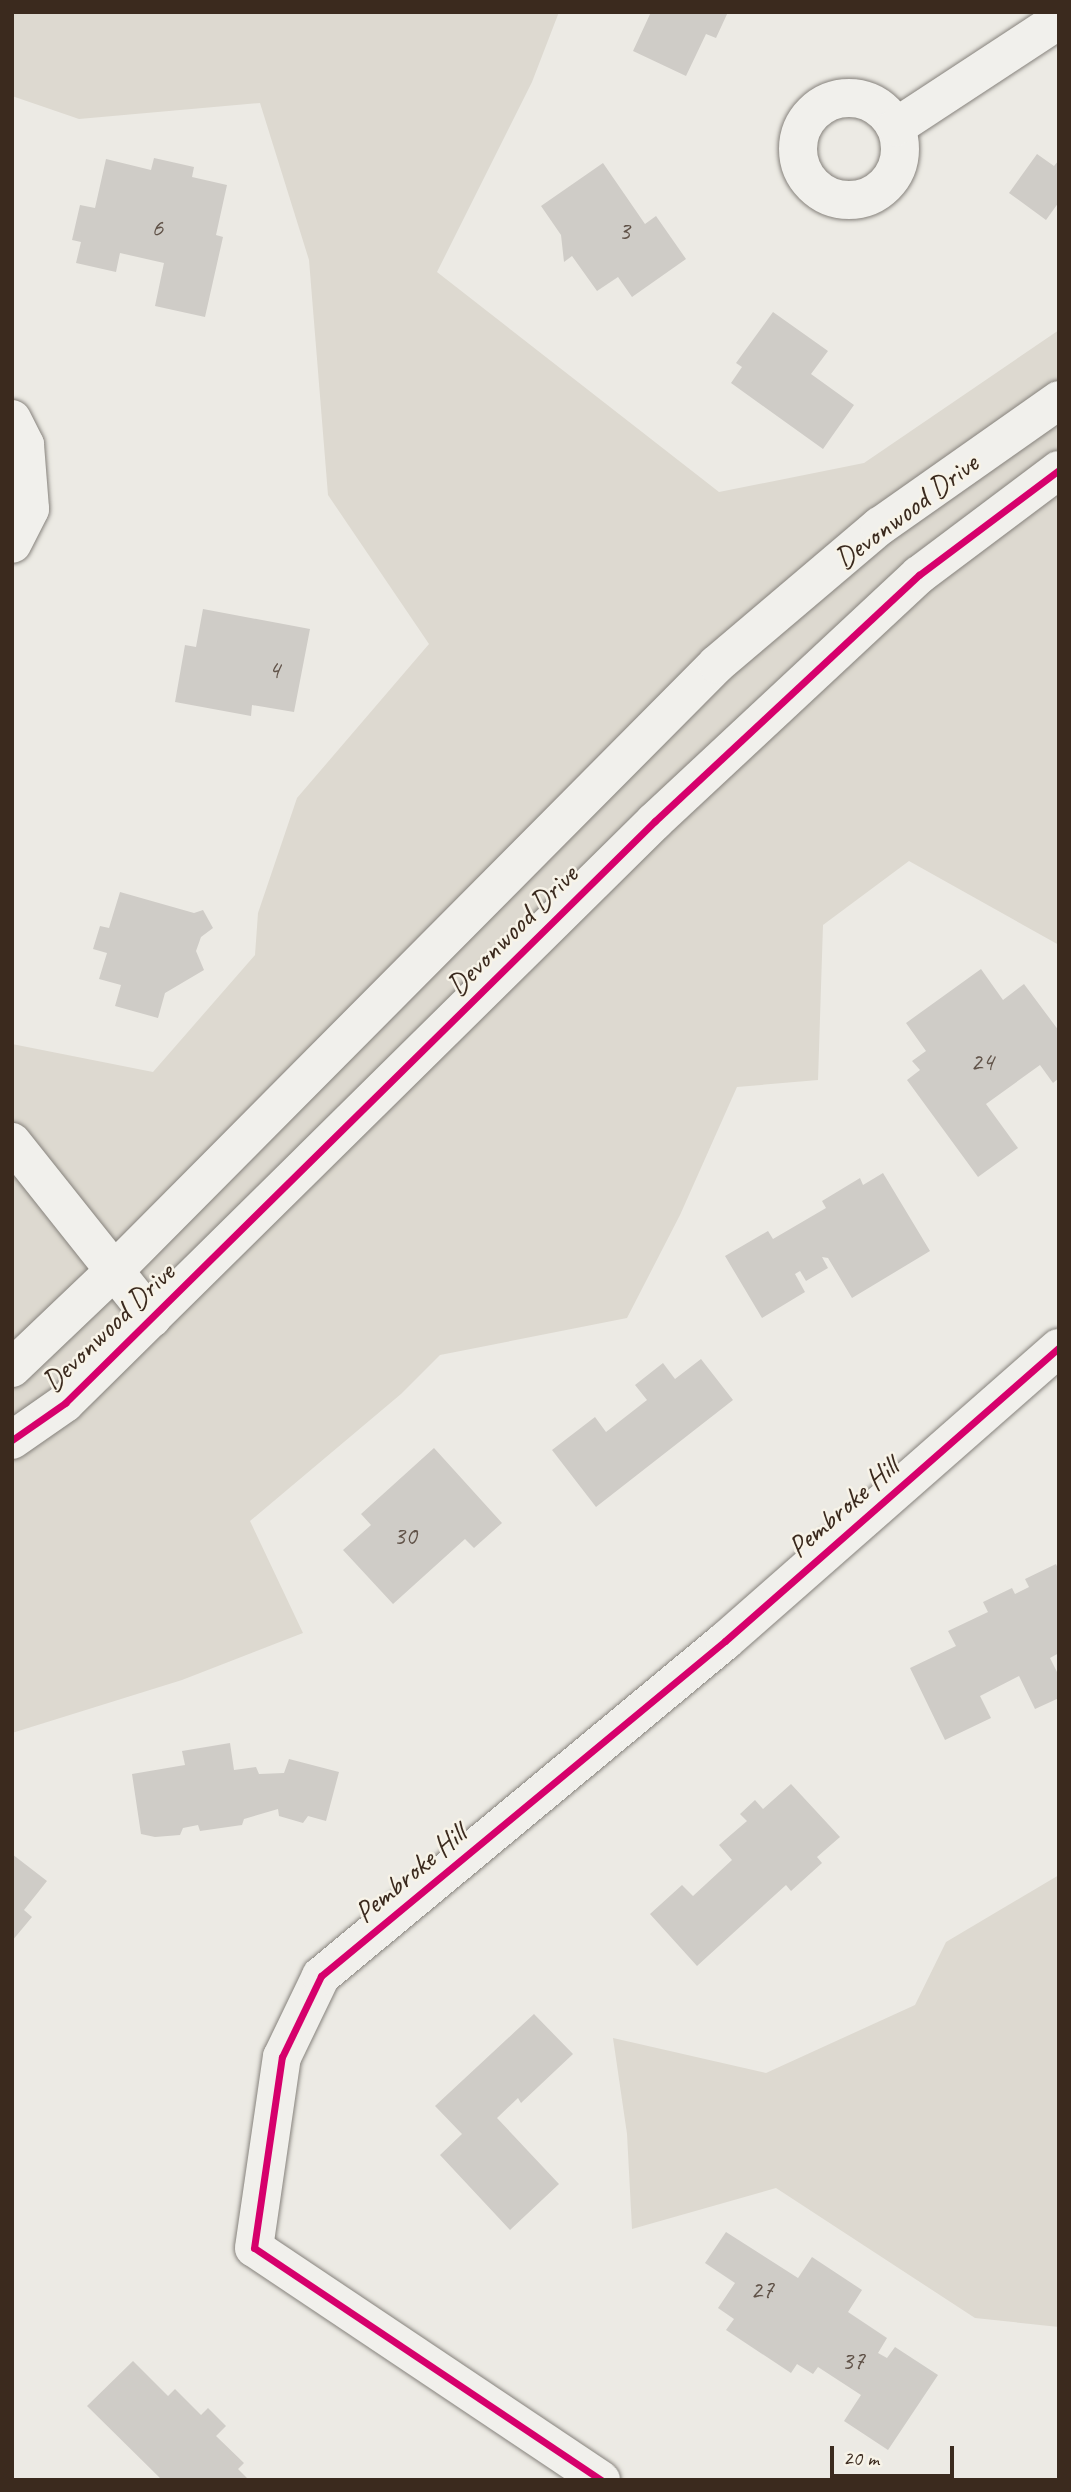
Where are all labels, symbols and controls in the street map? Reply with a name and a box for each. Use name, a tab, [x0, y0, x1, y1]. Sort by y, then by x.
house number: 6	[151, 212, 163, 244]
house number: 3	[618, 215, 630, 247]
street label: Devonwood Drive	[827, 445, 985, 577]
house number: 4	[268, 654, 280, 686]
street label: Devonwood Drive	[439, 857, 585, 1003]
house number: 24	[970, 1046, 994, 1078]
street label: Devonwood Drive	[34, 1255, 182, 1399]
street label: Pembroke Hill	[780, 1449, 906, 1565]
house number: 30	[393, 1520, 417, 1552]
street label: Pembroke Hill	[347, 1816, 473, 1930]
house number: 27	[750, 2274, 774, 2306]
house number: 37	[841, 2345, 865, 2377]
scale bar	[833, 2432, 957, 2476]
text: 20 m	[843, 2445, 879, 2471]

